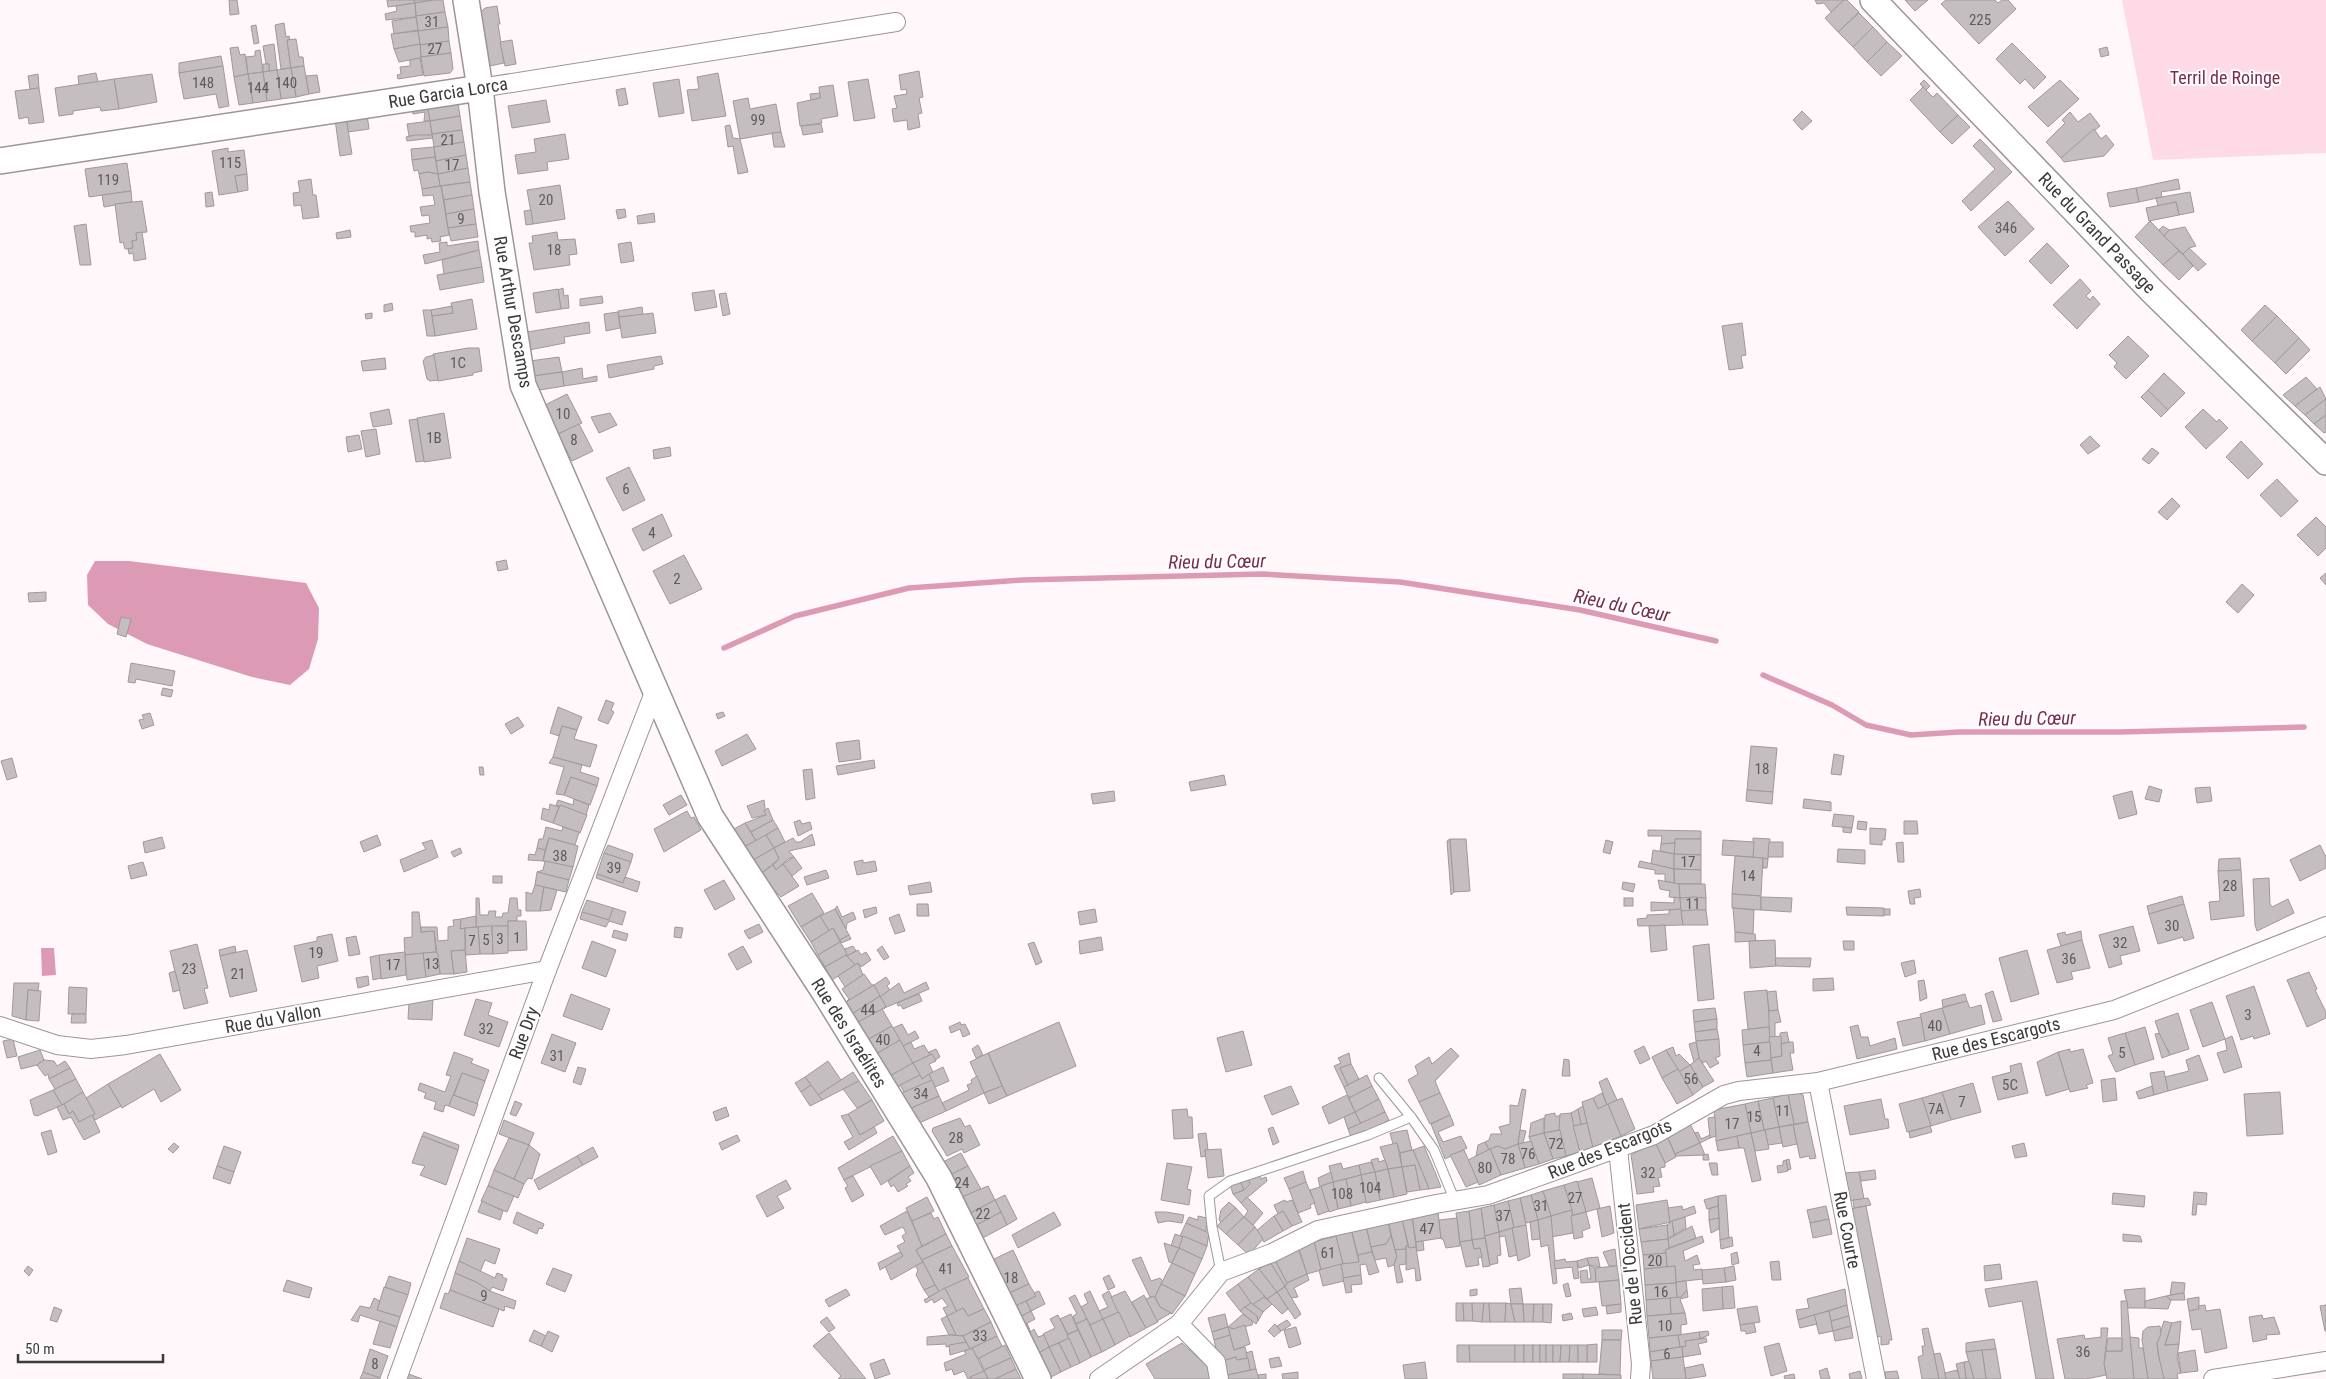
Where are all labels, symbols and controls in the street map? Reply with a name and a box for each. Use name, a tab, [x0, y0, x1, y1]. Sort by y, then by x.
house number: 225	[1969, 11, 1991, 29]
house number: 31	[425, 13, 439, 31]
house number: 27	[428, 40, 442, 58]
park label: Terril de Roinge	[2170, 67, 2280, 88]
street label: Rue Garcia Lorca	[387, 73, 509, 112]
house number: 148	[192, 74, 214, 92]
house number: 140	[275, 74, 297, 92]
house number: 144	[247, 79, 269, 97]
house number: 99	[751, 111, 765, 129]
house number: 21	[441, 131, 455, 149]
house number: 115	[219, 154, 241, 172]
house number: 17	[445, 156, 459, 174]
street label: Rue du Grand Passage	[2034, 168, 2160, 297]
house number: 119	[97, 171, 119, 189]
house number: 20	[539, 191, 553, 209]
house number: 9	[457, 210, 465, 228]
house number: 346	[1995, 219, 2017, 237]
street label: Rue Arthur Descamps	[490, 234, 537, 390]
house number: 18	[547, 241, 561, 259]
house number: 1C	[450, 354, 466, 372]
house number: 10	[556, 405, 570, 423]
house number: 1B	[426, 429, 442, 447]
house number: 8	[570, 431, 578, 449]
house number: 6	[622, 480, 630, 498]
house number: 4	[648, 524, 656, 542]
water label: Rieu du Cœur	[1168, 549, 1266, 574]
house number: 2	[673, 570, 681, 588]
water label: Rieu du Cœur	[1572, 584, 1672, 627]
water label: Rieu du Cœur	[1978, 706, 2076, 731]
house number: 18	[1755, 760, 1769, 778]
house number: 38	[553, 847, 567, 865]
house number: 17	[1681, 853, 1695, 871]
house number: 39	[607, 859, 621, 877]
house number: 14	[1741, 867, 1755, 885]
house number: 28	[2223, 877, 2237, 895]
house number: 11	[1686, 895, 1700, 913]
house number: 30	[2165, 917, 2179, 935]
house number: 1	[513, 929, 521, 947]
house number: 3	[496, 930, 504, 948]
house number: 5	[482, 931, 490, 949]
house number: 7	[468, 932, 476, 950]
house number: 32	[2113, 934, 2127, 952]
house number: 19	[309, 944, 323, 962]
house number: 36	[2062, 950, 2076, 968]
house number: 13	[425, 955, 439, 973]
house number: 17	[386, 956, 400, 974]
house number: 23	[182, 960, 196, 978]
house number: 21	[231, 965, 245, 983]
street label: Rue des Israélites	[807, 974, 892, 1092]
street label: Rue du Vallon	[223, 1000, 322, 1037]
house number: 44	[861, 1001, 875, 1019]
street label: Rue Dry	[504, 1003, 543, 1062]
house number: 3	[2244, 1006, 2252, 1024]
street label: Rue des Escargots	[1930, 1012, 2062, 1065]
house number: 40	[1928, 1017, 1942, 1035]
house number: 32	[479, 1020, 493, 1038]
house number: 40	[876, 1031, 890, 1049]
house number: 4	[1753, 1042, 1761, 1060]
house number: 5	[2118, 1044, 2126, 1062]
house number: 31	[550, 1047, 564, 1065]
house number: 56	[1684, 1070, 1698, 1088]
house number: 5C	[2002, 1076, 2018, 1094]
house number: 34	[914, 1085, 928, 1103]
house number: 7	[1958, 1093, 1966, 1111]
house number: 7A	[1928, 1100, 1944, 1118]
house number: 11	[1776, 1102, 1790, 1120]
house number: 15	[1747, 1108, 1761, 1126]
street label: Rue des Escargots	[1545, 1114, 1675, 1183]
house number: 17	[1725, 1115, 1739, 1133]
house number: 28	[949, 1129, 963, 1147]
house number: 72	[1549, 1135, 1563, 1153]
house number: 76	[1521, 1145, 1535, 1163]
house number: 78	[1501, 1150, 1515, 1168]
house number: 80	[1478, 1159, 1492, 1177]
house number: 32	[1641, 1164, 1655, 1182]
house number: 24	[955, 1174, 969, 1192]
house number: 104	[1359, 1179, 1381, 1197]
house number: 108	[1331, 1185, 1353, 1203]
house number: 27	[1568, 1189, 1582, 1207]
street label: Rue Courte	[1830, 1189, 1865, 1270]
house number: 31	[1534, 1197, 1548, 1215]
street label: Rue de l'Occident	[1613, 1202, 1646, 1326]
house number: 22	[976, 1205, 990, 1223]
house number: 37	[1496, 1207, 1510, 1225]
house number: 47	[1420, 1220, 1434, 1238]
house number: 61	[1321, 1244, 1335, 1262]
house number: 20	[1648, 1252, 1662, 1270]
house number: 41	[939, 1260, 953, 1278]
house number: 18	[1004, 1269, 1018, 1287]
house number: 16	[1654, 1283, 1668, 1301]
house number: 9	[480, 1287, 488, 1305]
house number: 10	[1658, 1317, 1672, 1335]
house number: 33	[973, 1327, 987, 1345]
scale bar	[18, 1332, 162, 1364]
text: 50 m	[25, 1340, 55, 1358]
house number: 36	[2076, 1343, 2090, 1361]
house number: 6	[1663, 1345, 1671, 1363]
house number: 8	[371, 1355, 379, 1373]

